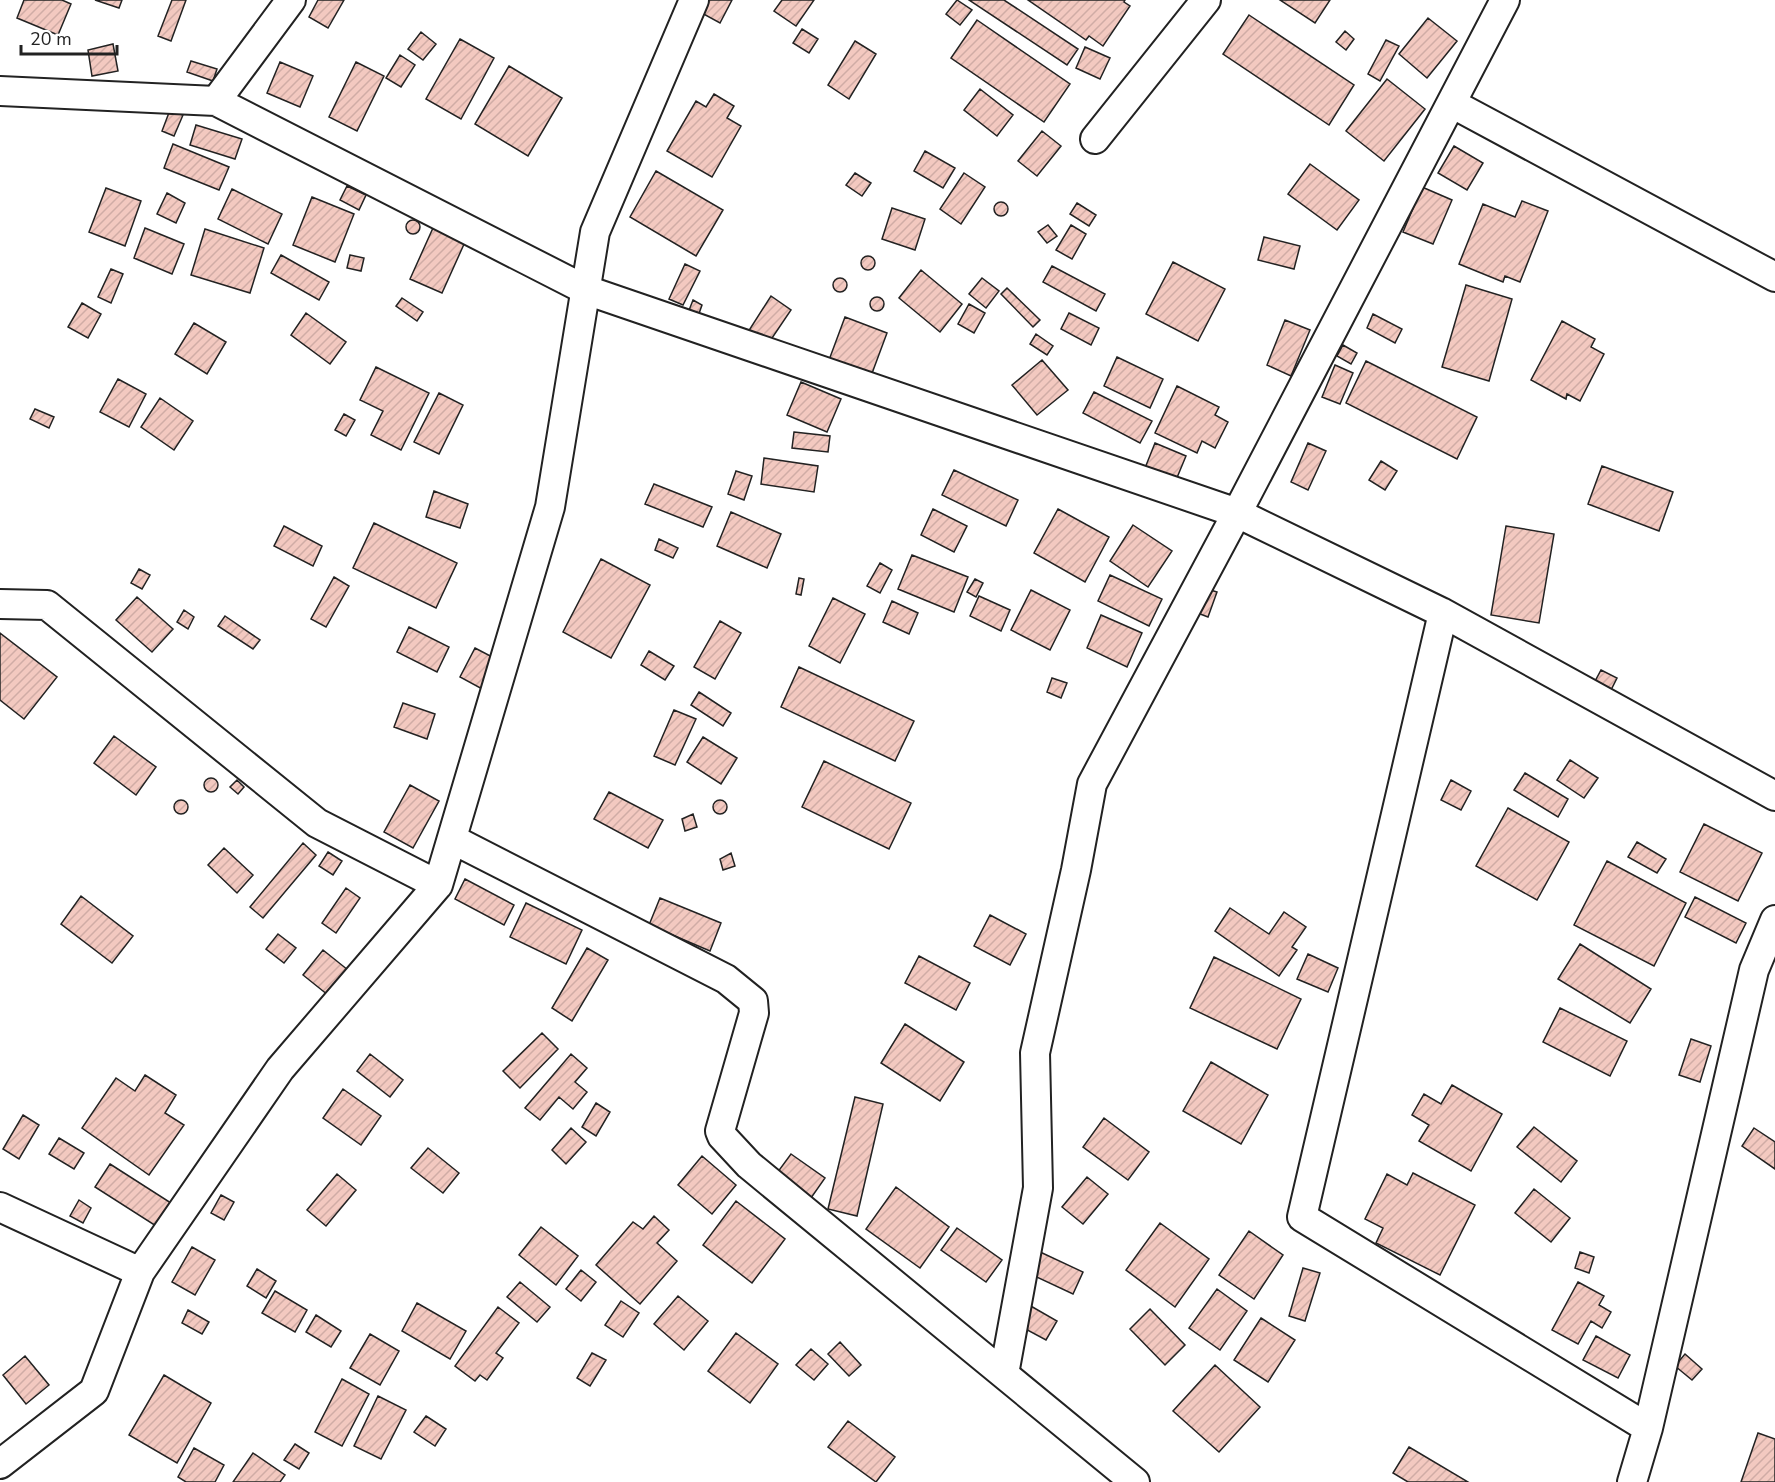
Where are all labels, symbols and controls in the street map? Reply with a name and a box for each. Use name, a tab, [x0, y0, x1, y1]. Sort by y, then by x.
scale bar	[21, 18, 117, 56]
text: 20 m	[30, 27, 72, 51]

